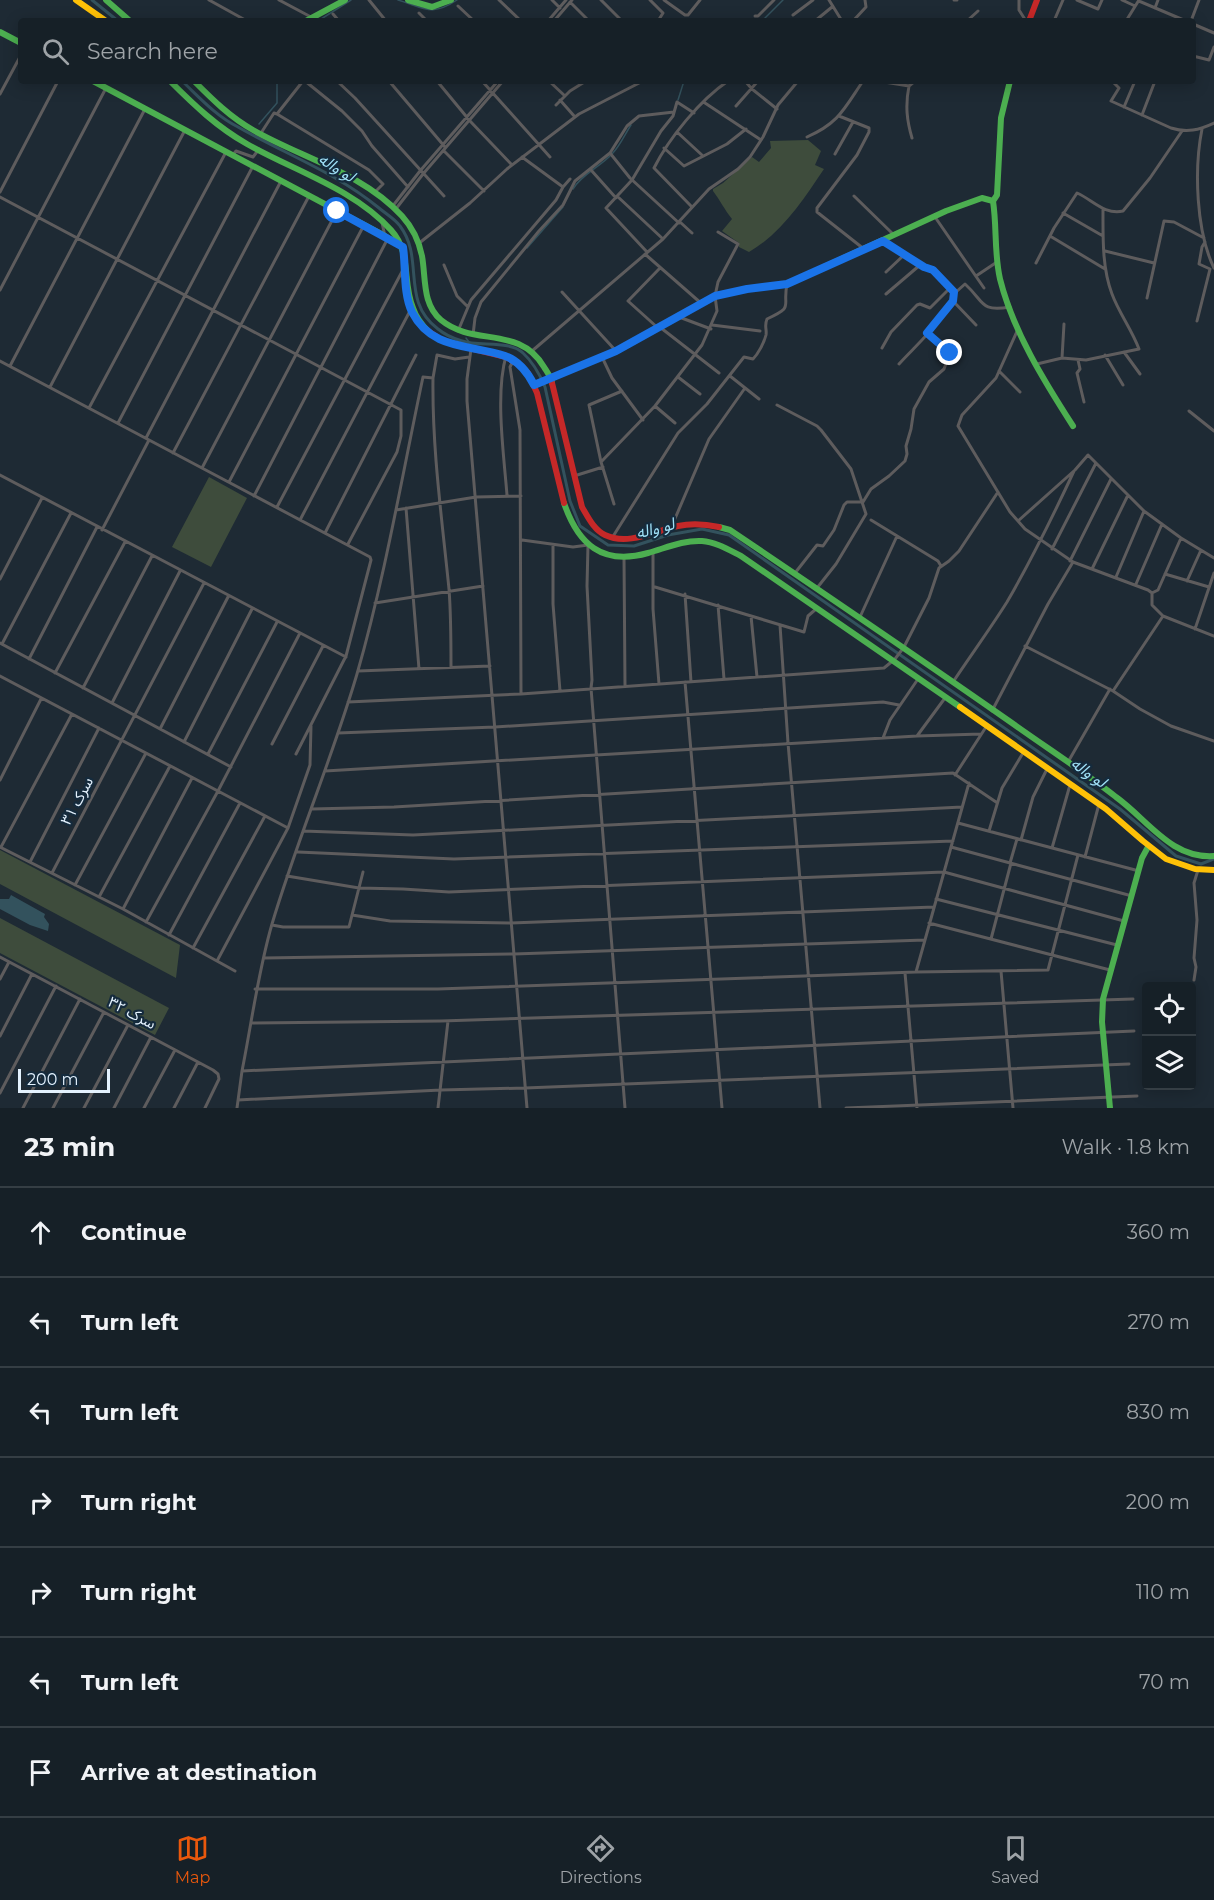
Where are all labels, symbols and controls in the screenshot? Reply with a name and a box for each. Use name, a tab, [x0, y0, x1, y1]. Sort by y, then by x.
search box	[18, 18, 1196, 84]
icon: search	[39, 35, 72, 68]
text: Search here	[87, 38, 218, 65]
water label: لو واله	[315, 149, 360, 187]
route start	[323, 197, 349, 223]
route end	[936, 339, 962, 365]
water label: لو واله	[634, 514, 678, 543]
water label: لو واله	[1067, 753, 1112, 792]
street label: سرک ۳۱	[56, 773, 97, 828]
map controls	[1142, 982, 1196, 1090]
button: locate	[1142, 982, 1196, 1036]
street label: سرک ۳۲	[105, 992, 160, 1033]
button: layers	[1142, 1036, 1196, 1090]
scale bar	[18, 1066, 110, 1094]
text: 200 m	[27, 1070, 78, 1089]
text: 23 min	[24, 1131, 115, 1163]
text: Walk · 1.8 km	[1062, 1135, 1190, 1159]
icon: ahead	[24, 1216, 57, 1249]
text: Continue	[81, 1219, 187, 1246]
text: 360 m	[1127, 1220, 1190, 1244]
icon: left	[24, 1306, 57, 1339]
text: Turn left	[81, 1309, 179, 1336]
text: 270 m	[1128, 1310, 1190, 1334]
icon: left	[24, 1396, 57, 1429]
text: Turn left	[81, 1399, 179, 1426]
text: 830 m	[1126, 1400, 1190, 1424]
icon: right	[24, 1486, 57, 1519]
text: Turn right	[81, 1489, 196, 1516]
text: 200 m	[1126, 1490, 1190, 1514]
icon: right	[24, 1576, 57, 1609]
text: Turn right	[81, 1579, 196, 1606]
text: 110 m	[1136, 1580, 1190, 1604]
icon: left	[24, 1666, 57, 1699]
text: Turn left	[81, 1669, 179, 1696]
text: 70 m	[1139, 1670, 1190, 1694]
icon: arrive	[24, 1756, 57, 1789]
text: Arrive at destination	[81, 1759, 317, 1786]
tab: Map	[175, 1832, 210, 1887]
tab: Directions	[560, 1832, 642, 1887]
tab: Saved	[991, 1832, 1039, 1887]

